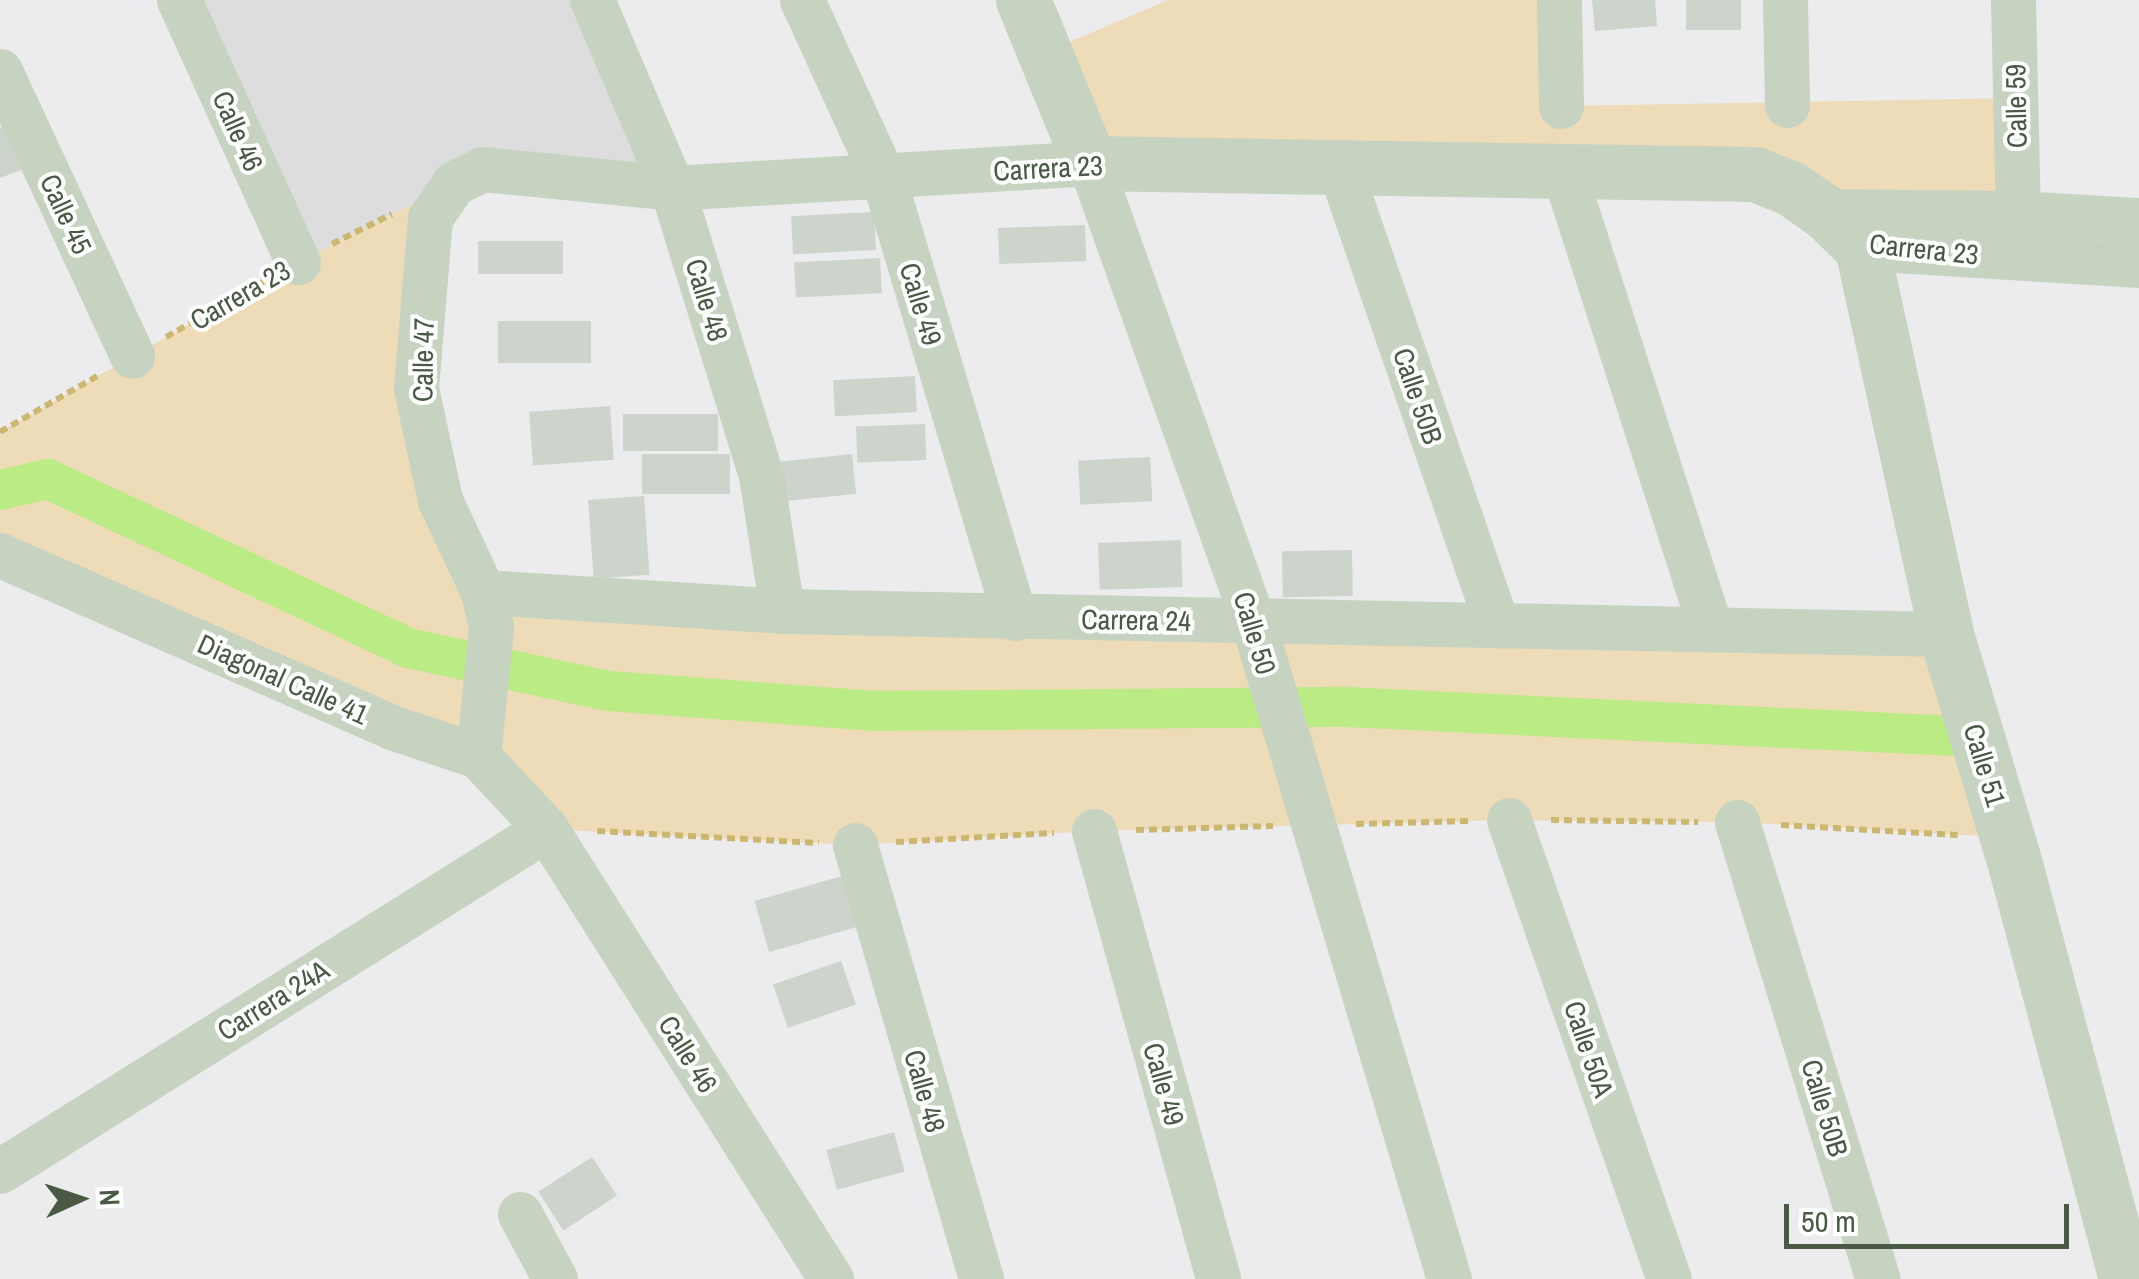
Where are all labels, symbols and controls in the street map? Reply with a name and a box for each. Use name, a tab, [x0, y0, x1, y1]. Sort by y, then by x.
street label: Calle 59	[1998, 64, 2034, 148]
street label: Calle 46	[206, 86, 270, 176]
street label: Carrera 23	[992, 148, 1104, 188]
street label: Calle 45	[33, 169, 99, 259]
street label: Carrera 23	[1868, 227, 1980, 271]
street label: Carrera 23	[184, 253, 296, 337]
street label: Calle 48	[679, 255, 735, 345]
street label: Calle 49	[893, 259, 949, 349]
street label: Calle 47	[405, 318, 441, 402]
street label: Calle 50B	[1386, 343, 1450, 449]
street label: Calle 50	[1227, 588, 1283, 678]
street label: Carrera 24	[1081, 602, 1191, 638]
street label: Diagonal Calle 41	[193, 627, 373, 731]
street label: Calle 51	[1957, 720, 2013, 810]
street label: Carrera 24A	[211, 953, 335, 1047]
street label: Calle 50A	[1557, 996, 1621, 1102]
street label: Calle 46	[651, 1009, 725, 1099]
street label: Calle 49	[1136, 1039, 1192, 1129]
street label: Calle 48	[897, 1046, 953, 1136]
street label: Calle 50B	[1794, 1055, 1856, 1161]
north arrow	[30, 1149, 130, 1249]
scale bar	[1789, 1184, 2074, 1246]
text: N	[91, 1188, 129, 1207]
text: 50 m	[1801, 1201, 1856, 1241]

